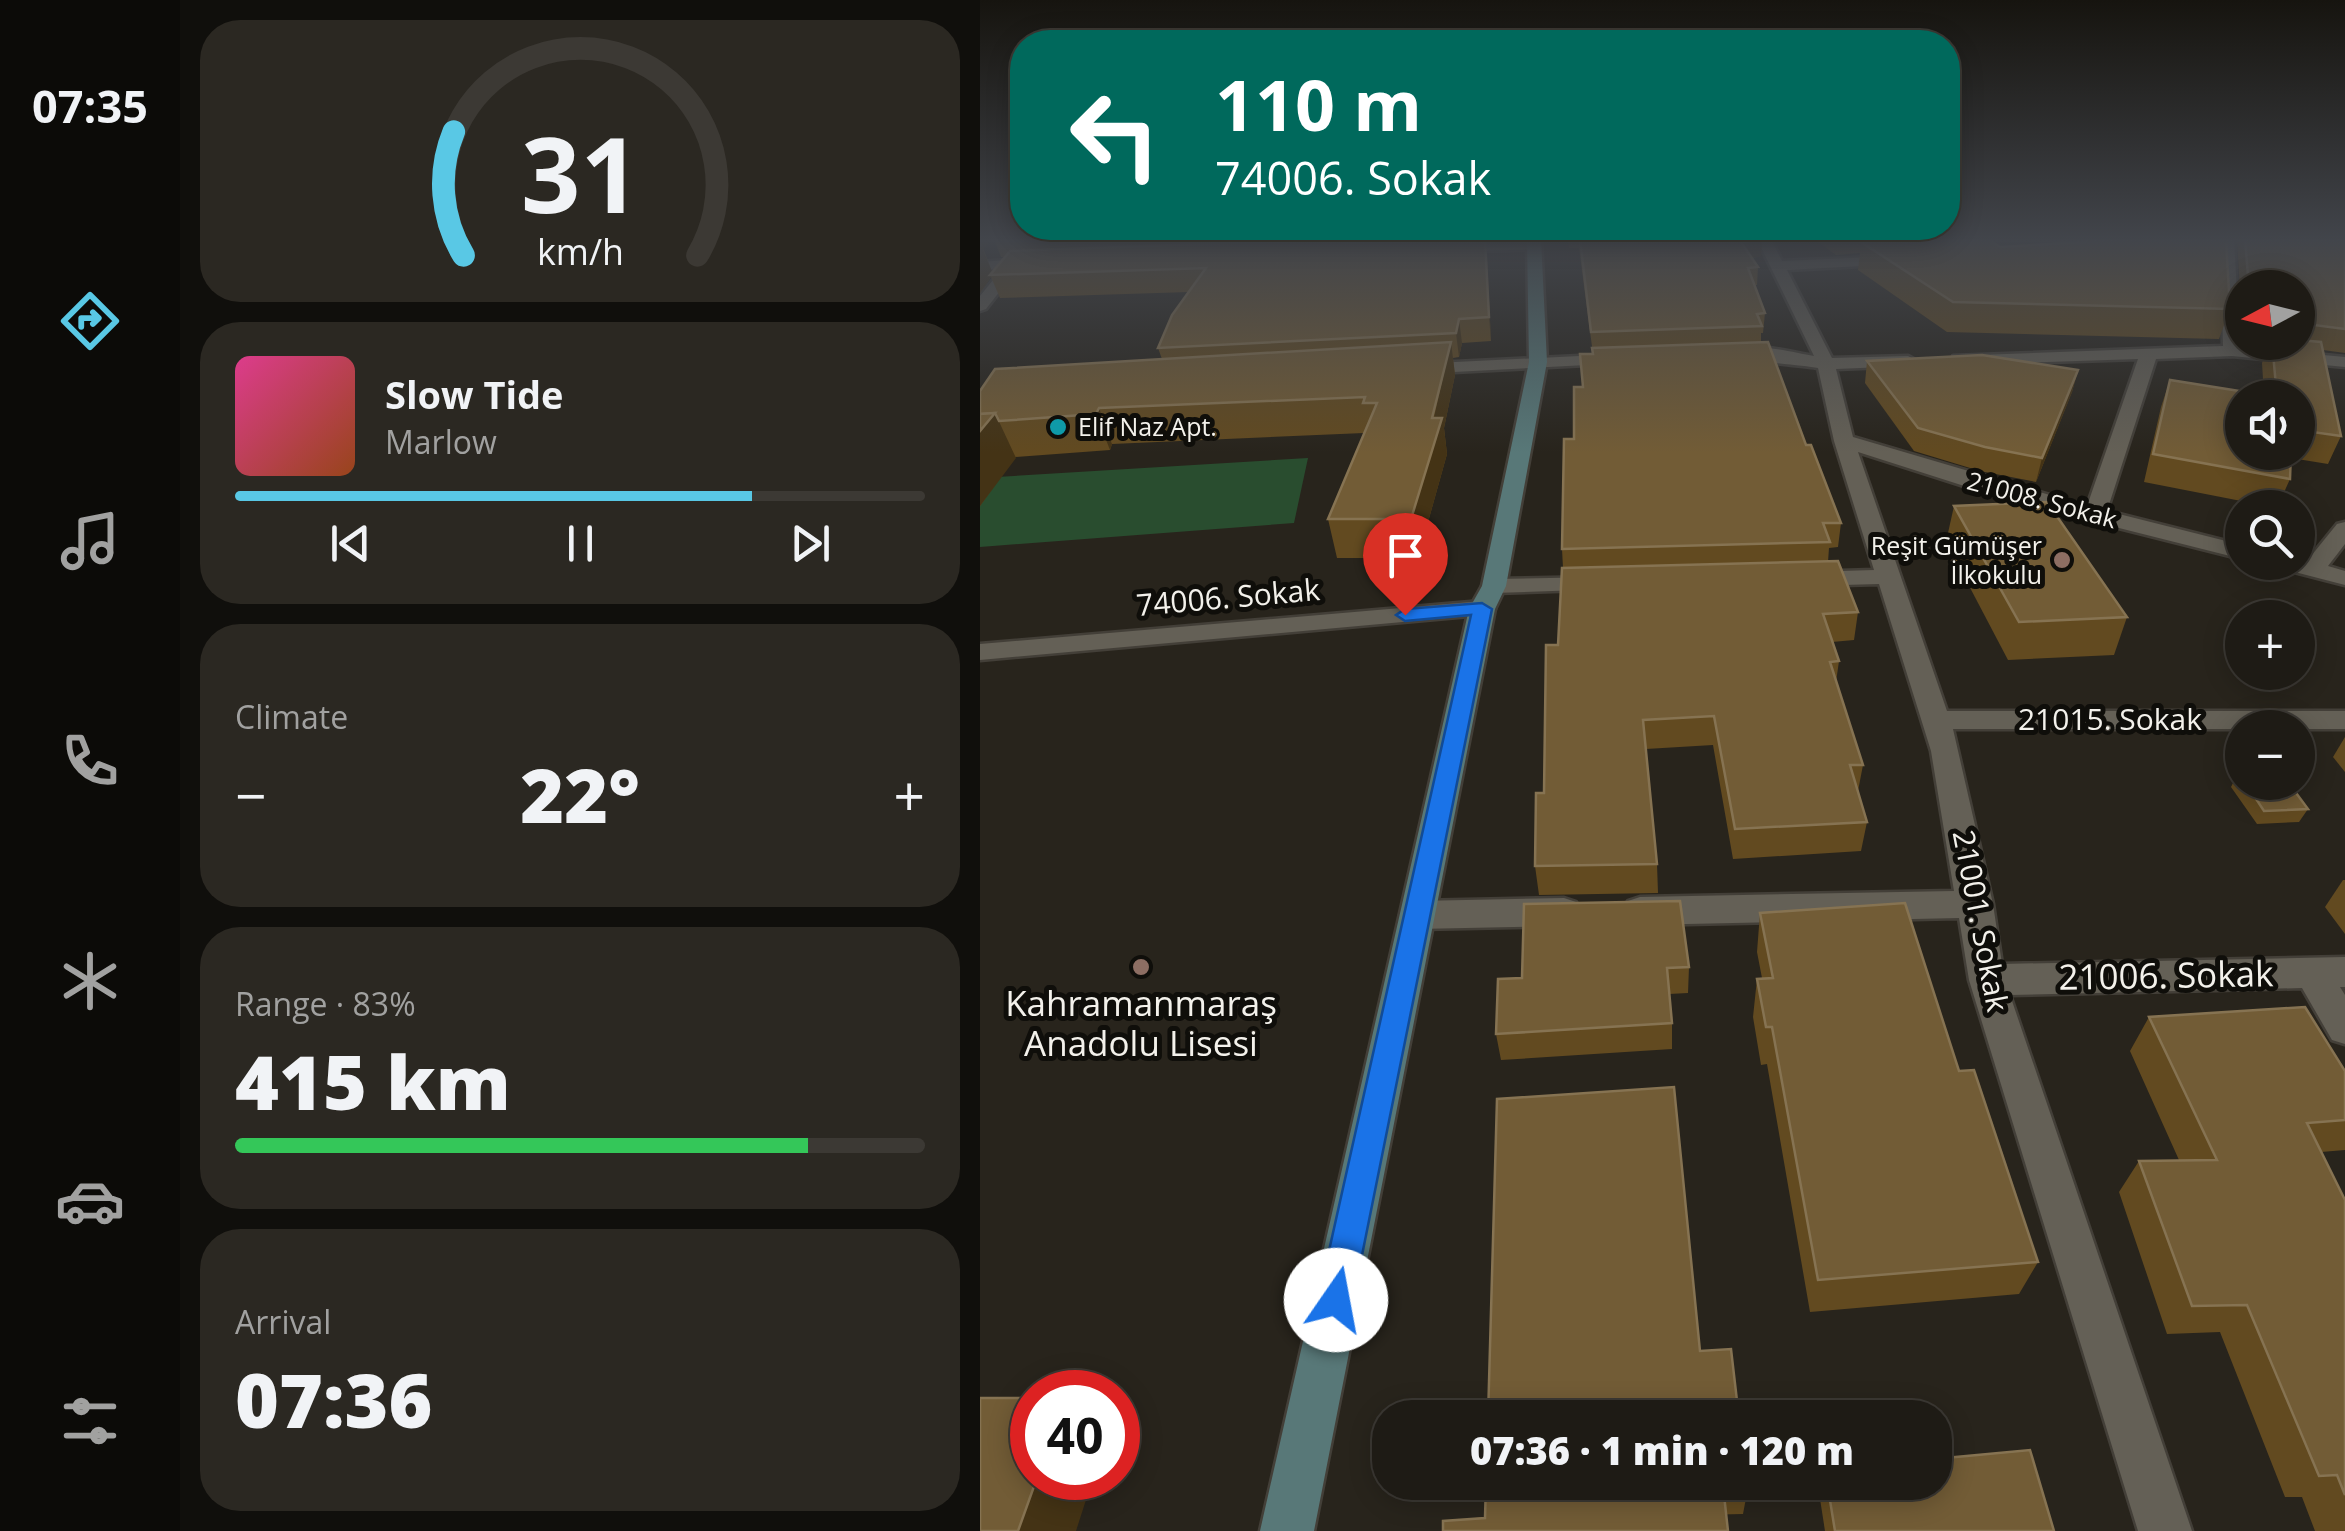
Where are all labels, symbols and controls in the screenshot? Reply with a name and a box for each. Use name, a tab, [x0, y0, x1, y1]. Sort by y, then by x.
text: 110 m	[1215, 56, 1422, 152]
icon: left	[1050, 70, 1180, 200]
text: 07:35	[32, 75, 148, 136]
text: 31	[521, 102, 639, 243]
text: 74006. Sokak	[1215, 147, 1491, 208]
text: km/h	[537, 227, 623, 275]
north arrow	[2225, 270, 2315, 360]
map controls	[2225, 270, 2315, 800]
icon: directions	[55, 286, 125, 356]
text: Slow Tide	[385, 368, 564, 420]
button: sound	[2225, 380, 2315, 470]
place label: Elif Naz Apt.	[1078, 409, 1217, 443]
marker: Elif Naz Apt.	[1047, 416, 1069, 438]
text: Marlow	[385, 420, 497, 463]
street label: 21008. Sokak	[1964, 463, 2121, 535]
button: search	[2225, 490, 2315, 580]
icon: music	[55, 506, 125, 576]
pin	[1363, 513, 1448, 616]
icon: previous	[323, 516, 378, 571]
icon: pause	[553, 516, 608, 571]
icon: next	[783, 516, 838, 571]
icon: arrive	[1378, 528, 1433, 583]
place label: Reşit Gümüşer İlkokulu	[1871, 528, 2042, 591]
marker: Reşit Gümüşer İlkokulu	[2051, 549, 2073, 571]
street label: 74006. Sokak	[1134, 568, 1322, 625]
button: +	[2225, 600, 2315, 690]
text: Climate	[235, 695, 348, 738]
street label: 21015. Sokak	[2018, 698, 2202, 739]
button: −	[2225, 710, 2315, 800]
icon: phone	[55, 726, 125, 796]
text: 22°	[520, 743, 640, 845]
text: −	[235, 757, 266, 832]
text: +	[894, 757, 925, 832]
street label: 21001. Sokak	[1944, 826, 2019, 1015]
icon: climate	[55, 946, 125, 1016]
street label: 21006. Sokak	[2058, 949, 2274, 1000]
marker: Kahramanmaraş Anadolu Lisesi	[1130, 956, 1152, 978]
place label: Kahramanmaraş Anadolu Lisesi	[1005, 979, 1277, 1066]
text: Range · 83%	[235, 982, 416, 1025]
text: 415 km	[235, 1030, 511, 1132]
icon: car	[55, 1166, 125, 1236]
position arrow	[1284, 1248, 1388, 1352]
text: Arrival	[235, 1300, 331, 1343]
text: 07:36	[235, 1348, 432, 1450]
speed limit sign: 40	[1010, 1370, 1140, 1500]
icon: filters	[55, 1386, 125, 1456]
text: 07:36 · 1 min · 120 m	[1470, 1424, 1854, 1476]

